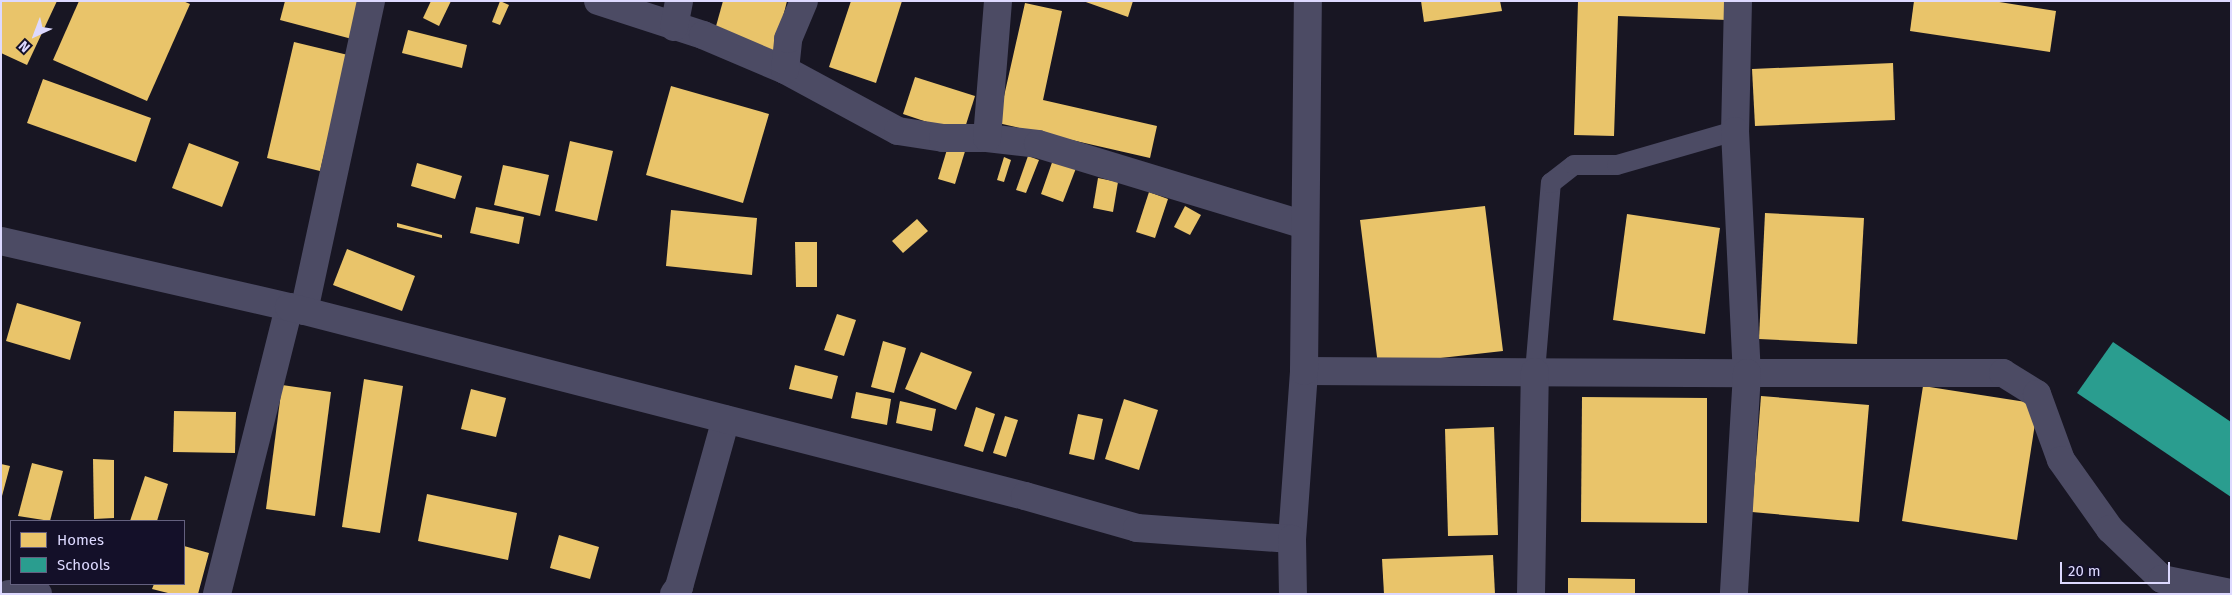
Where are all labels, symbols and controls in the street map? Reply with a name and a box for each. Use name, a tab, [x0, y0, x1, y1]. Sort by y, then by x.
north arrow	[10, 10, 60, 60]
text: N	[15, 37, 34, 56]
legend	[10, 520, 185, 585]
text: Homes	[57, 531, 104, 549]
scale bar	[2062, 552, 2172, 584]
text: Schools	[57, 556, 110, 574]
text: 20 m	[2068, 562, 2101, 580]

